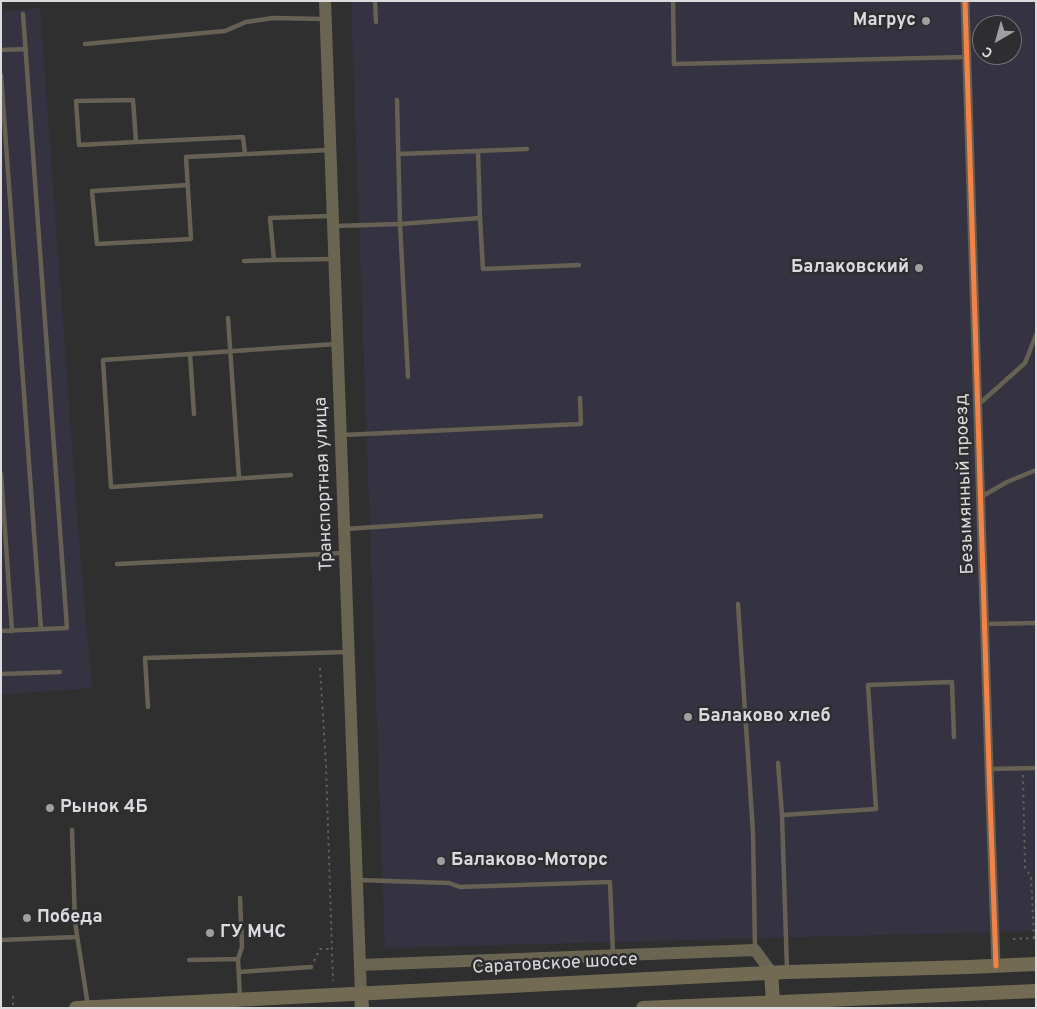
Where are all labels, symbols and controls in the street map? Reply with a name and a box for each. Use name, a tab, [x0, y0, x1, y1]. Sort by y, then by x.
place label: Магрус	[853, 10, 916, 32]
marker: Магрус	[920, 15, 932, 27]
north arrow	[972, 15, 1022, 65]
text: С	[979, 42, 997, 61]
place label: Балаковский	[791, 257, 909, 279]
marker: Балаковский	[913, 262, 925, 274]
street label: Безымянный проезд	[952, 393, 980, 575]
street label: Транспортная улица	[311, 397, 339, 571]
place label: Балаково хлеб	[698, 706, 831, 728]
marker: Балаково хлеб	[682, 711, 694, 723]
place label: Рынок 4Б	[60, 797, 148, 819]
marker: Рынок 4Б	[44, 802, 56, 814]
place label: Балаково-Моторс	[451, 850, 608, 872]
marker: Балаково-Моторс	[435, 855, 447, 867]
place label: Победа	[37, 907, 102, 929]
marker: Победа	[21, 912, 33, 924]
place label: ГУ МЧС	[220, 922, 286, 944]
marker: ГУ МЧС	[204, 927, 216, 939]
street label: Саратовское шоссе	[472, 950, 638, 980]

